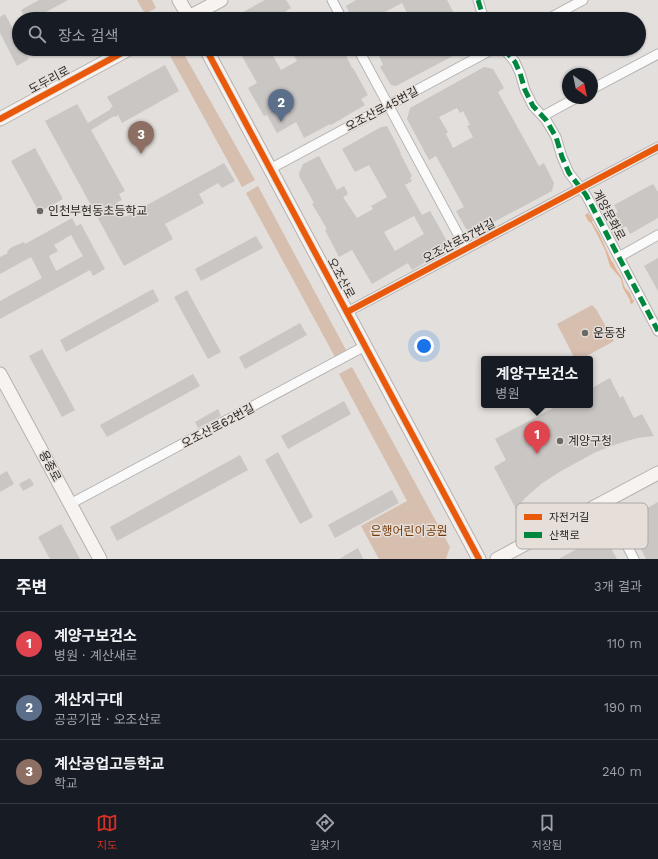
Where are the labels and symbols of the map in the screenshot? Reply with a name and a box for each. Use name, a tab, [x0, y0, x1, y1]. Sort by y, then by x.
street label: 도두리로	[26, 63, 72, 97]
north arrow	[562, 68, 598, 104]
street label: 오조산로45번길	[343, 84, 421, 134]
pin: 2	[268, 89, 294, 122]
pin: 3	[128, 121, 154, 154]
street label: 계양문화로	[590, 187, 628, 243]
place label: 인천부현동초등학교	[48, 204, 147, 218]
marker: 인천부현동초등학교	[35, 206, 45, 216]
street label: 오조산로57번길	[420, 216, 498, 266]
street label: 오조산로	[324, 255, 358, 301]
place label: 운동장	[593, 326, 626, 340]
marker: 운동장	[580, 328, 590, 338]
your location	[414, 336, 434, 356]
street label: 오조산로62번길	[179, 401, 257, 451]
pin: 1	[524, 421, 550, 454]
place label: 계양구청	[568, 434, 612, 448]
marker: 계양구청	[555, 436, 565, 446]
street label: 용종로	[36, 448, 64, 484]
legend	[516, 503, 648, 549]
text: 자전거길	[549, 511, 589, 524]
park label: 은행어린이공원	[370, 524, 448, 538]
text: 산책로	[549, 529, 579, 542]

